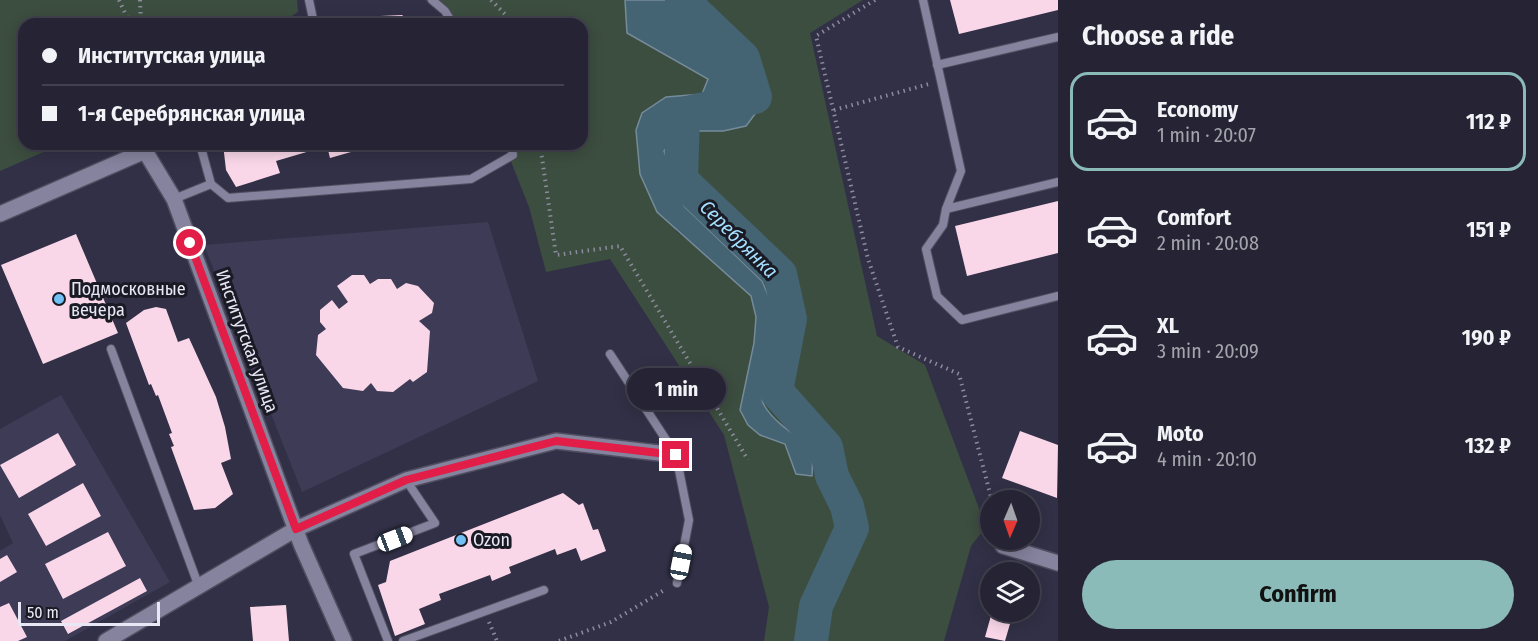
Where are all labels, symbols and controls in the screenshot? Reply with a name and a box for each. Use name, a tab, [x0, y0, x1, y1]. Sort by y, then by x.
text: Choose a ride	[1082, 20, 1234, 52]
text: Институтская улица	[78, 42, 265, 69]
icon: car	[1085, 95, 1139, 149]
text: Economy	[1157, 96, 1238, 123]
text: 1-я Серебрянская улица	[78, 100, 305, 127]
text: 112 ₽	[1466, 108, 1511, 135]
text: 1 min · 20:07	[1157, 123, 1256, 147]
water label: Серебрянка	[695, 195, 783, 283]
icon: car	[1085, 203, 1139, 257]
text: Comfort	[1157, 204, 1231, 231]
text: 151 ₽	[1466, 216, 1511, 243]
route start	[176, 229, 203, 256]
text: 2 min · 20:08	[1157, 231, 1259, 255]
street label: Институтская улица	[211, 267, 283, 416]
place label: Подмосковные вечера	[71, 278, 186, 321]
marker: Подмосковные вечера	[52, 292, 66, 306]
icon: car	[1085, 311, 1139, 365]
text: XL	[1157, 312, 1179, 339]
text: 190 ₽	[1462, 324, 1511, 351]
text: 3 min · 20:09	[1157, 339, 1259, 363]
callout: 1 min	[626, 368, 726, 410]
text: 1 min	[655, 377, 698, 401]
icon: car	[1085, 419, 1139, 473]
text: Moto	[1157, 420, 1204, 447]
text: 132 ₽	[1465, 432, 1511, 459]
route end	[662, 441, 689, 468]
text: 4 min · 20:10	[1157, 447, 1257, 471]
north arrow	[980, 490, 1040, 550]
map controls	[980, 490, 1040, 622]
car	[375, 524, 415, 554]
place label: Ozon	[473, 529, 510, 551]
marker: Ozon	[454, 533, 468, 547]
car	[669, 543, 693, 581]
button: Confirm	[1082, 560, 1514, 629]
button: layers	[980, 562, 1040, 622]
scale bar	[18, 599, 160, 626]
text: 50 m	[27, 603, 59, 622]

